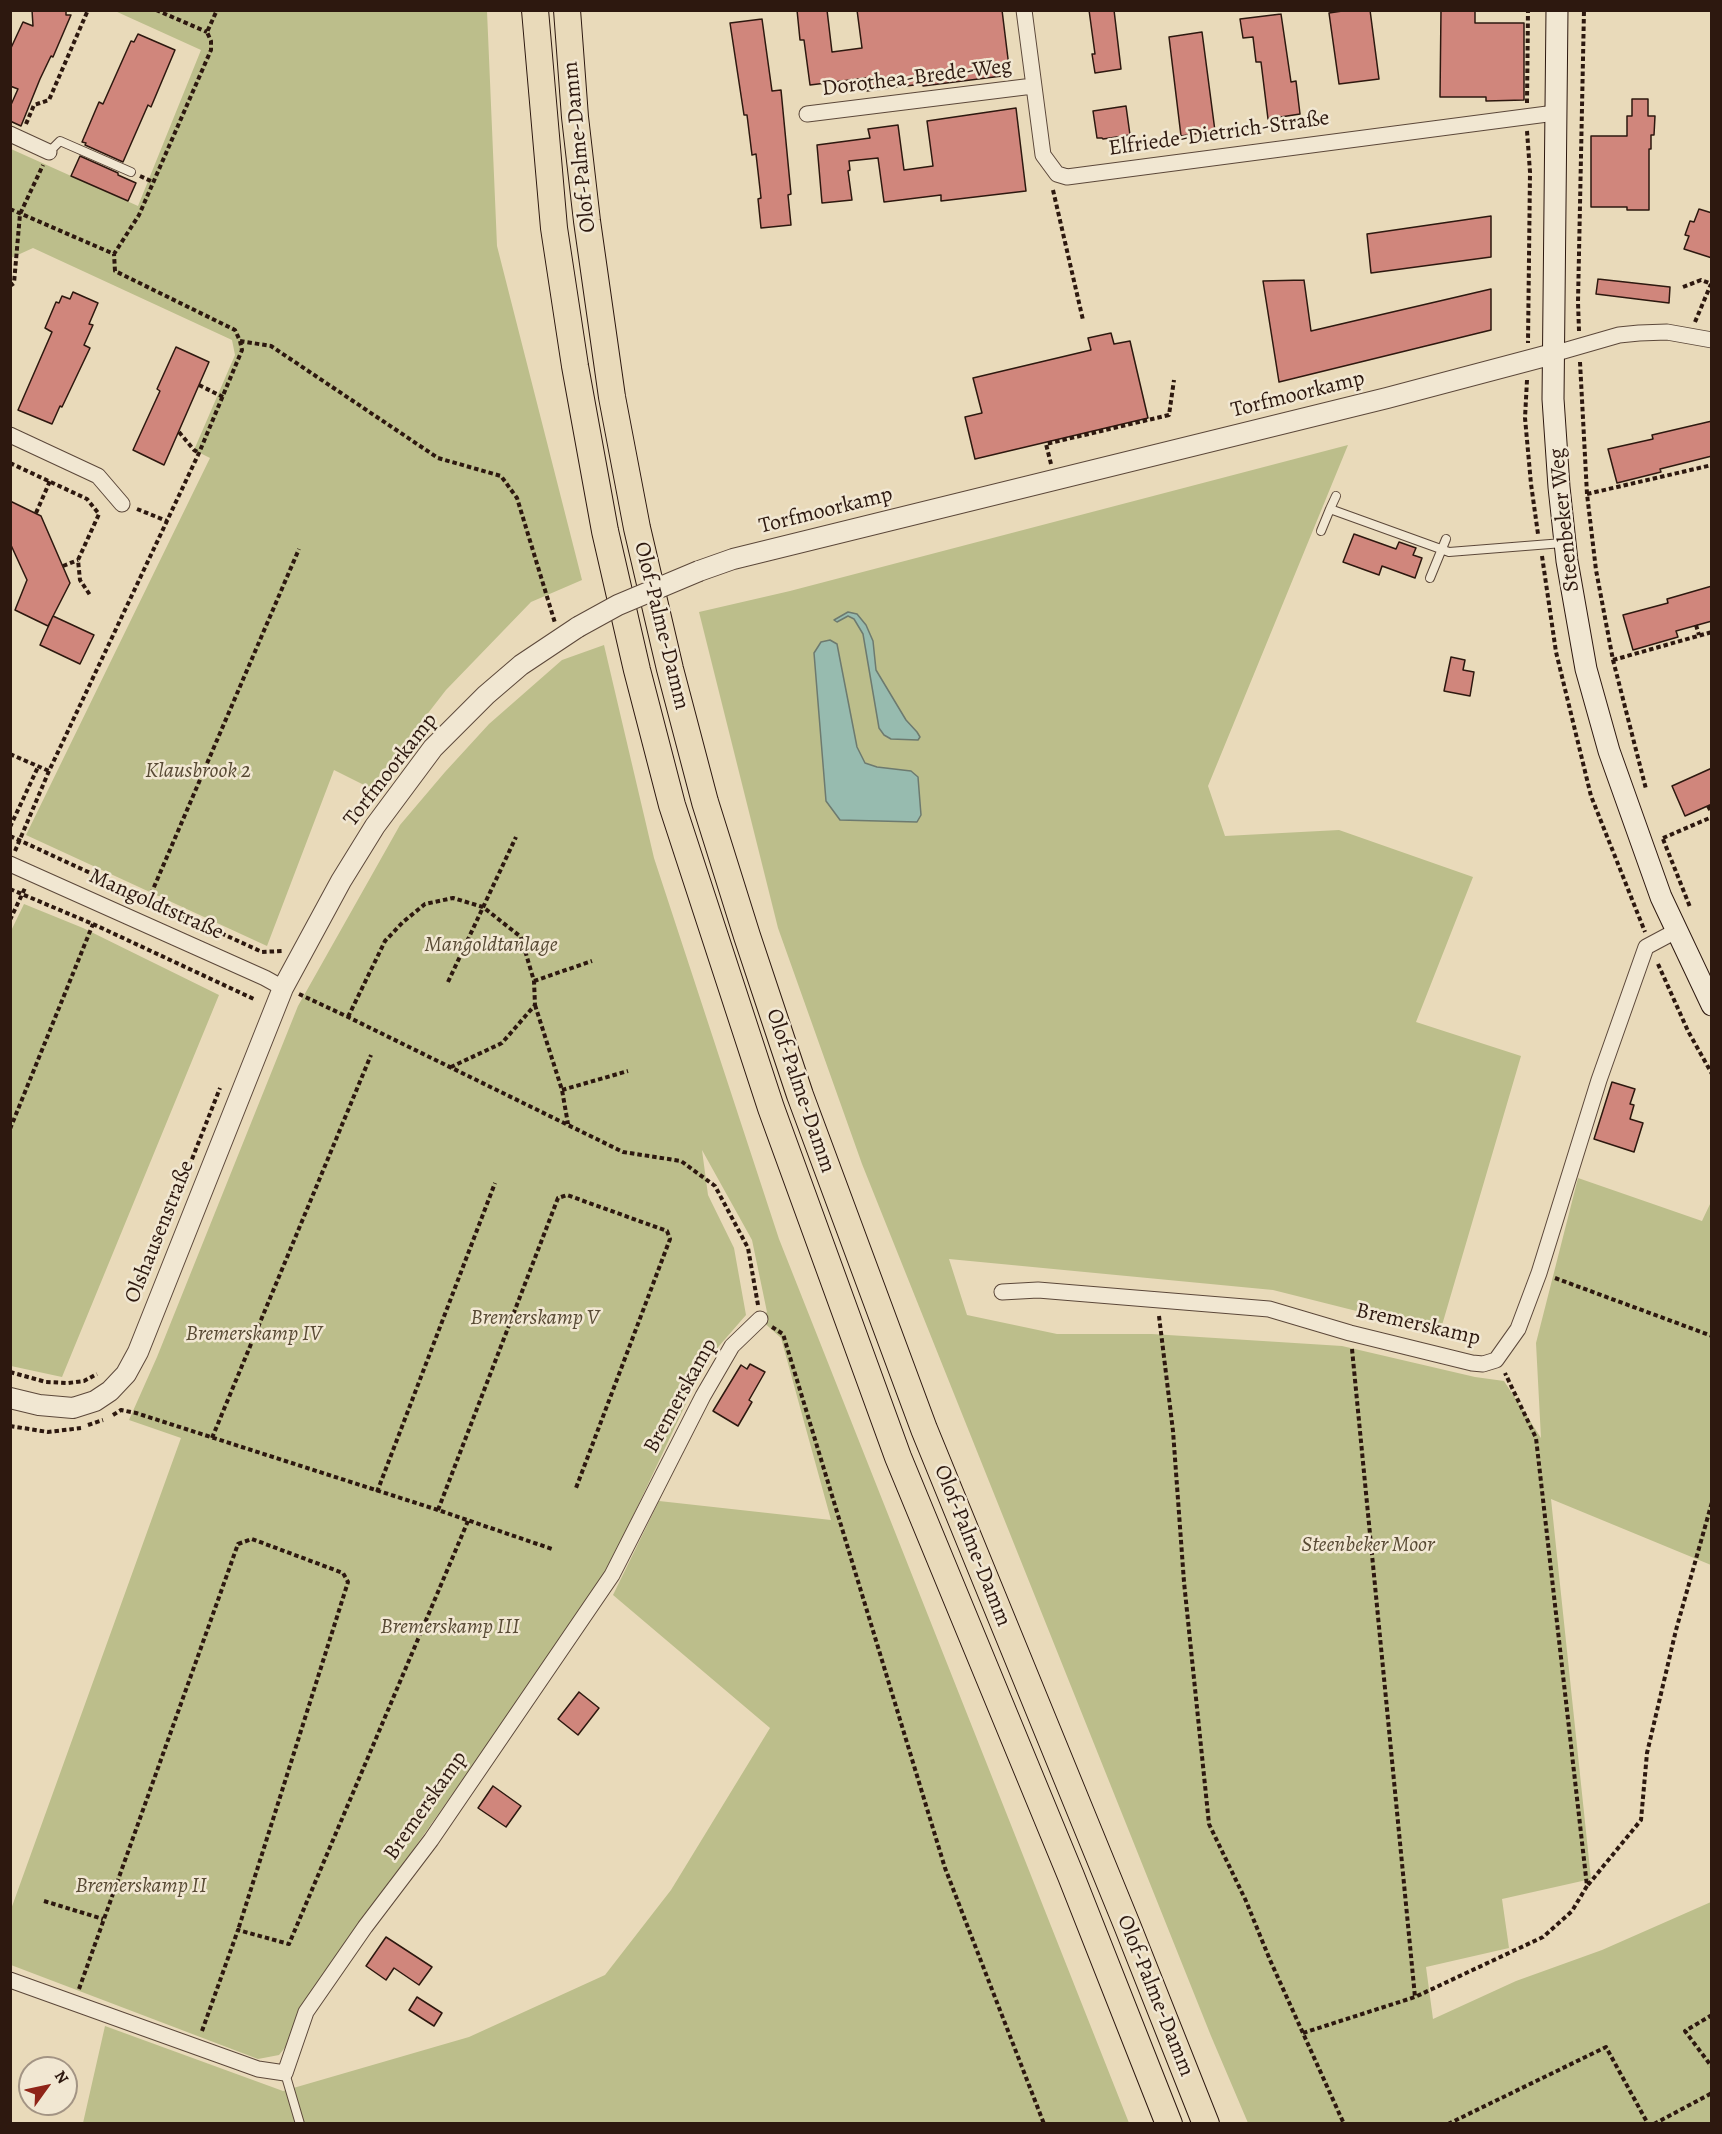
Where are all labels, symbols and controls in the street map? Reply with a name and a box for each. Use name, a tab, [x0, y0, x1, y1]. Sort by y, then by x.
street label: Dorothea-Brede-Weg	[821, 53, 1013, 103]
street label: Olof-Palme-Damm	[558, 60, 602, 234]
street label: Elfriede-Dietrich-Straße	[1107, 105, 1331, 163]
street label: Torfmoorkamp	[1229, 366, 1367, 424]
street label: Steenbeker Weg	[1544, 447, 1586, 593]
street label: Torfmoorkamp	[757, 482, 895, 540]
street label: Olof-Palme-Damm	[627, 539, 695, 713]
street label: Torfmoorkamp	[339, 708, 443, 832]
park label: Klausbrook 2	[145, 759, 251, 785]
street label: Mangoldtstraße	[85, 864, 227, 946]
park label: Mangoldtanlage	[424, 933, 558, 959]
street label: Olof-Palme-Damm	[760, 1005, 840, 1177]
street label: Olshausenstraße	[119, 1157, 201, 1307]
street label: Bremerskamp	[1353, 1298, 1483, 1352]
park label: Bremerskamp V	[470, 1306, 600, 1332]
park label: Bremerskamp IV	[186, 1322, 322, 1348]
street label: Bremerskamp	[639, 1334, 723, 1458]
street label: Olof-Palme-Damm	[928, 1461, 1016, 1631]
park label: Steenbeker Moor	[1301, 1533, 1435, 1559]
park label: Bremerskamp III	[380, 1615, 520, 1641]
street label: Bremerskamp	[379, 1746, 473, 1866]
park label: Bremerskamp II	[75, 1874, 207, 1900]
street label: Olof-Palme-Damm	[1111, 1911, 1199, 2081]
north arrow	[18, 2056, 78, 2116]
text: N	[49, 2066, 74, 2088]

